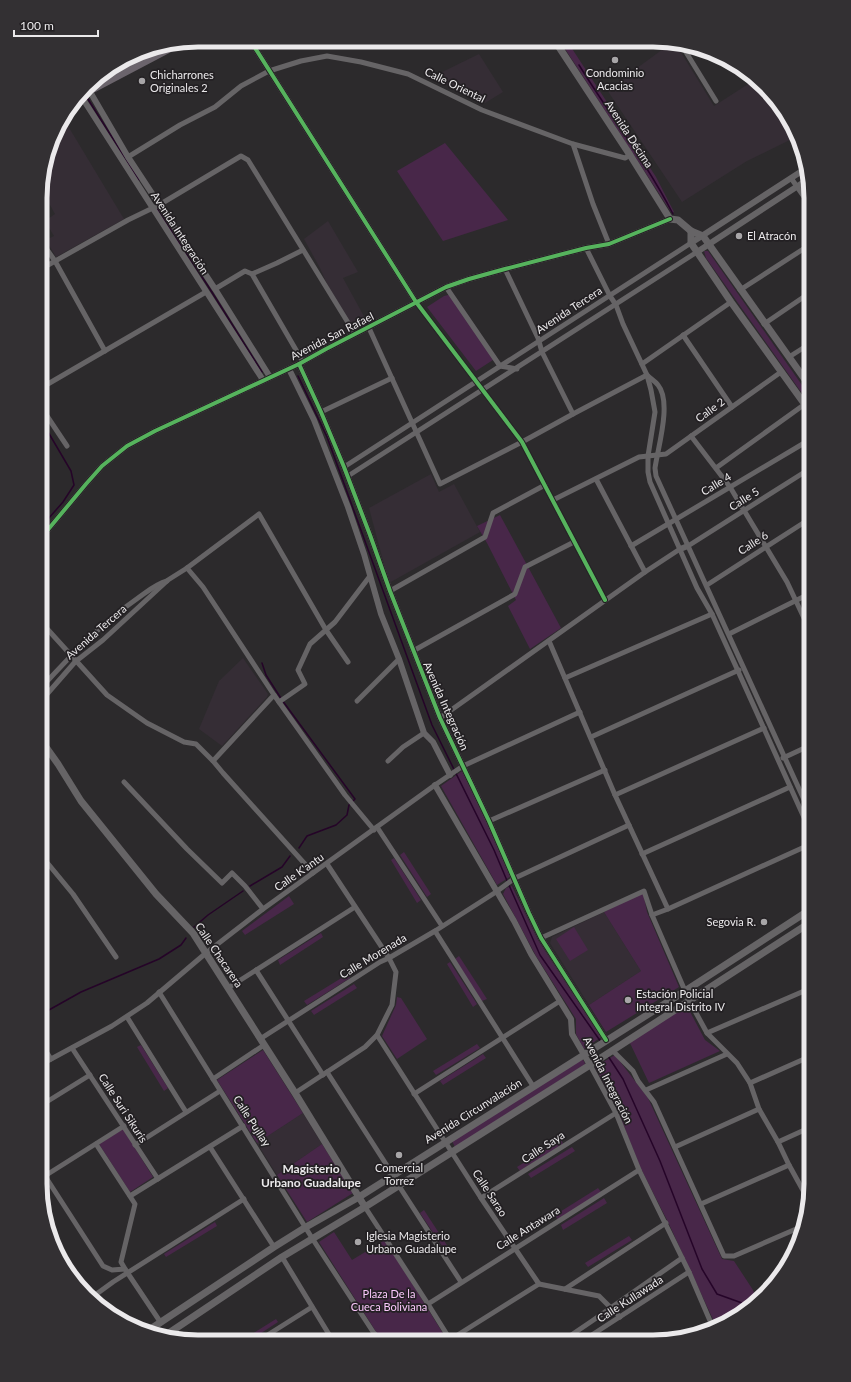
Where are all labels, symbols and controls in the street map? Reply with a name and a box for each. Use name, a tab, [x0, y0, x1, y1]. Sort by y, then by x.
scale bar	[14, 12, 98, 38]
text: 100 m	[20, 18, 54, 33]
marker: Condominio Acacias	[610, 55, 620, 65]
street label: Calle Oriental	[423, 64, 488, 105]
place label: Condominio Acacias	[586, 66, 644, 92]
place label: Chicharrones Originales 2	[150, 68, 214, 94]
marker: Chicharrones Originales 2	[137, 76, 147, 86]
street label: Avenida Décima	[603, 97, 656, 170]
street label: Avenida Integración	[149, 189, 212, 276]
place label: El Atracón	[747, 229, 796, 242]
marker: El Atracón	[734, 231, 744, 241]
street label: Avenida Tercera	[533, 283, 604, 336]
street label: Avenida San Rafael	[288, 309, 376, 362]
street label: Calle 2	[693, 395, 727, 425]
street label: Calle 4	[698, 469, 734, 498]
street label: Calle 5	[726, 484, 761, 513]
street label: Calle 6	[735, 528, 770, 557]
street label: Avenida Tercera	[63, 602, 129, 662]
street label: Avenida Integración	[421, 659, 472, 752]
street label: Calle K'antu	[271, 850, 326, 893]
place label: Segovia R.	[706, 915, 756, 928]
marker: Segovia R.	[759, 917, 769, 927]
street label: Calle Chacarera	[193, 920, 246, 990]
street label: Calle Morenada	[337, 930, 409, 981]
place label: Estación Policial Integral Distrito IV	[636, 987, 726, 1013]
marker: Estación Policial Integral Distrito IV	[623, 995, 633, 1005]
street label: Avenida Integración	[581, 1034, 636, 1125]
street label: Calle Suri Sikuris	[96, 1071, 151, 1145]
street label: Avenida Circunvalación	[422, 1075, 524, 1146]
street label: Calle Pujllay	[231, 1093, 274, 1149]
street label: Calle Saya	[519, 1128, 567, 1165]
marker: Comercial Torrez	[394, 1150, 404, 1160]
district label: Magisterio Urbano Guadalupe	[261, 1161, 362, 1190]
place label: Comercial Torrez	[375, 1161, 423, 1187]
street label: Calle Sarao	[470, 1167, 510, 1219]
street label: Calle Antawara	[494, 1203, 562, 1252]
place label: Iglesia Magisterio Urbano Guadalupe	[366, 1229, 457, 1255]
marker: Iglesia Magisterio Urbano Guadalupe	[353, 1237, 363, 1247]
street label: Calle Kullawada	[594, 1272, 665, 1325]
park label: Plaza De la Cueca Boliviana	[351, 1287, 427, 1313]

